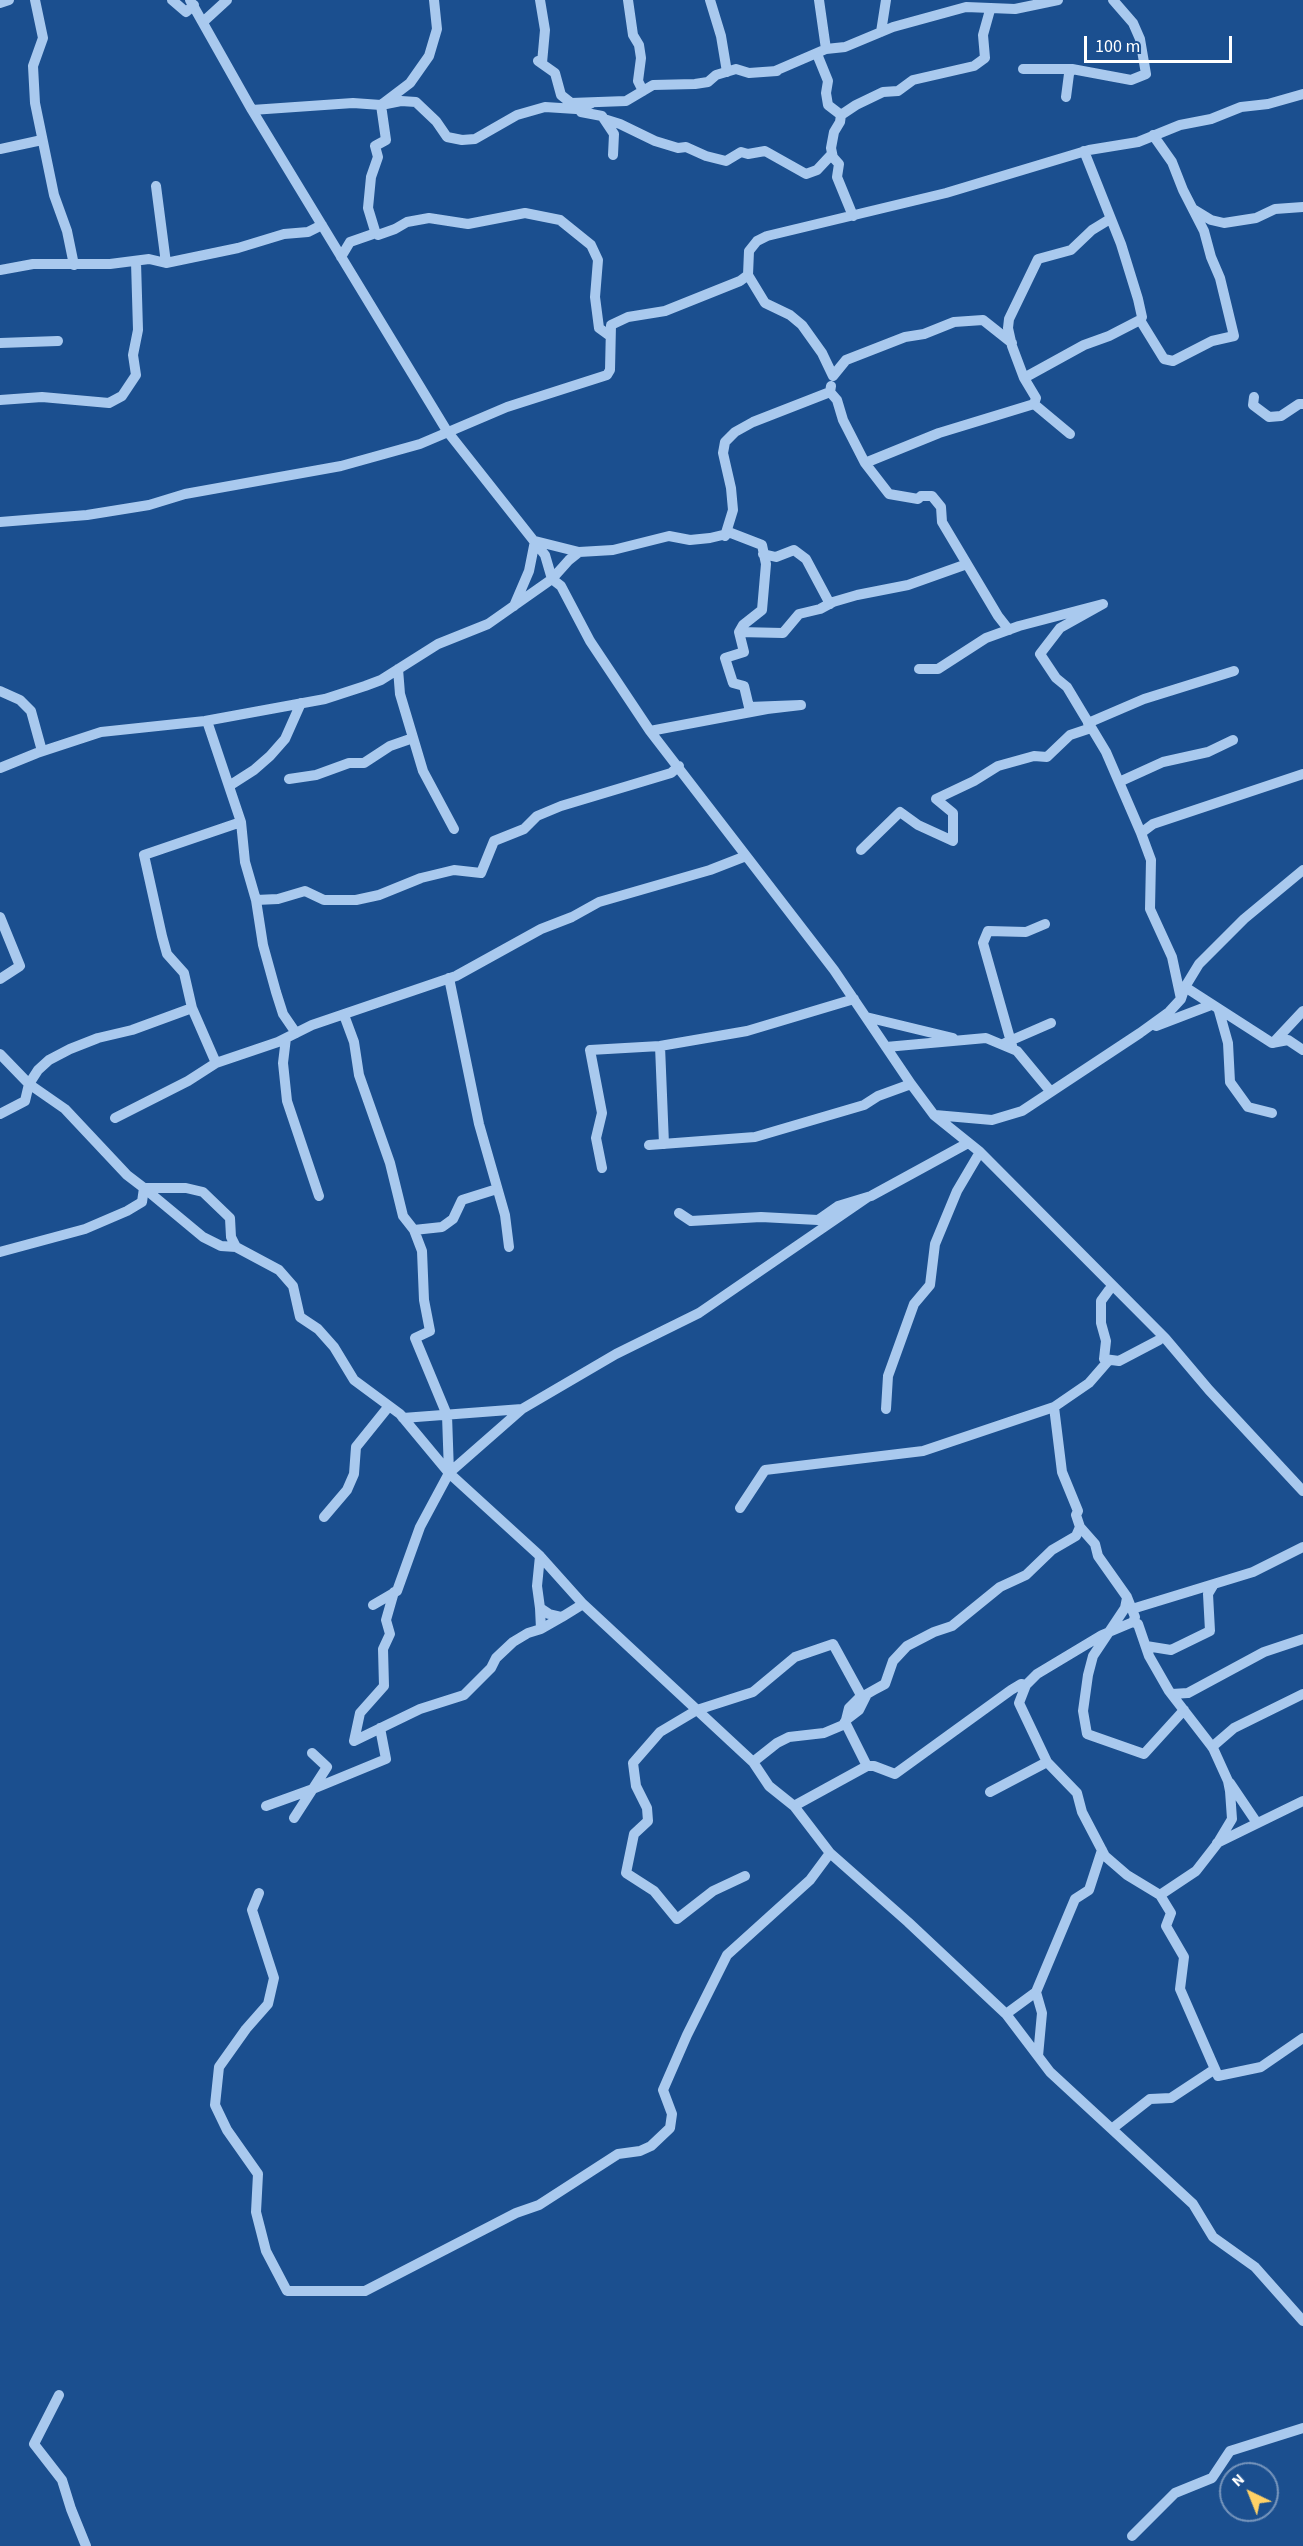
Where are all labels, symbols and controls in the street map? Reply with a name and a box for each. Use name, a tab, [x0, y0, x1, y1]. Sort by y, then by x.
scale bar	[1087, 24, 1236, 62]
text: 100 m	[1095, 34, 1140, 59]
north arrow	[1219, 2462, 1279, 2522]
text: N	[1227, 2469, 1249, 2492]

